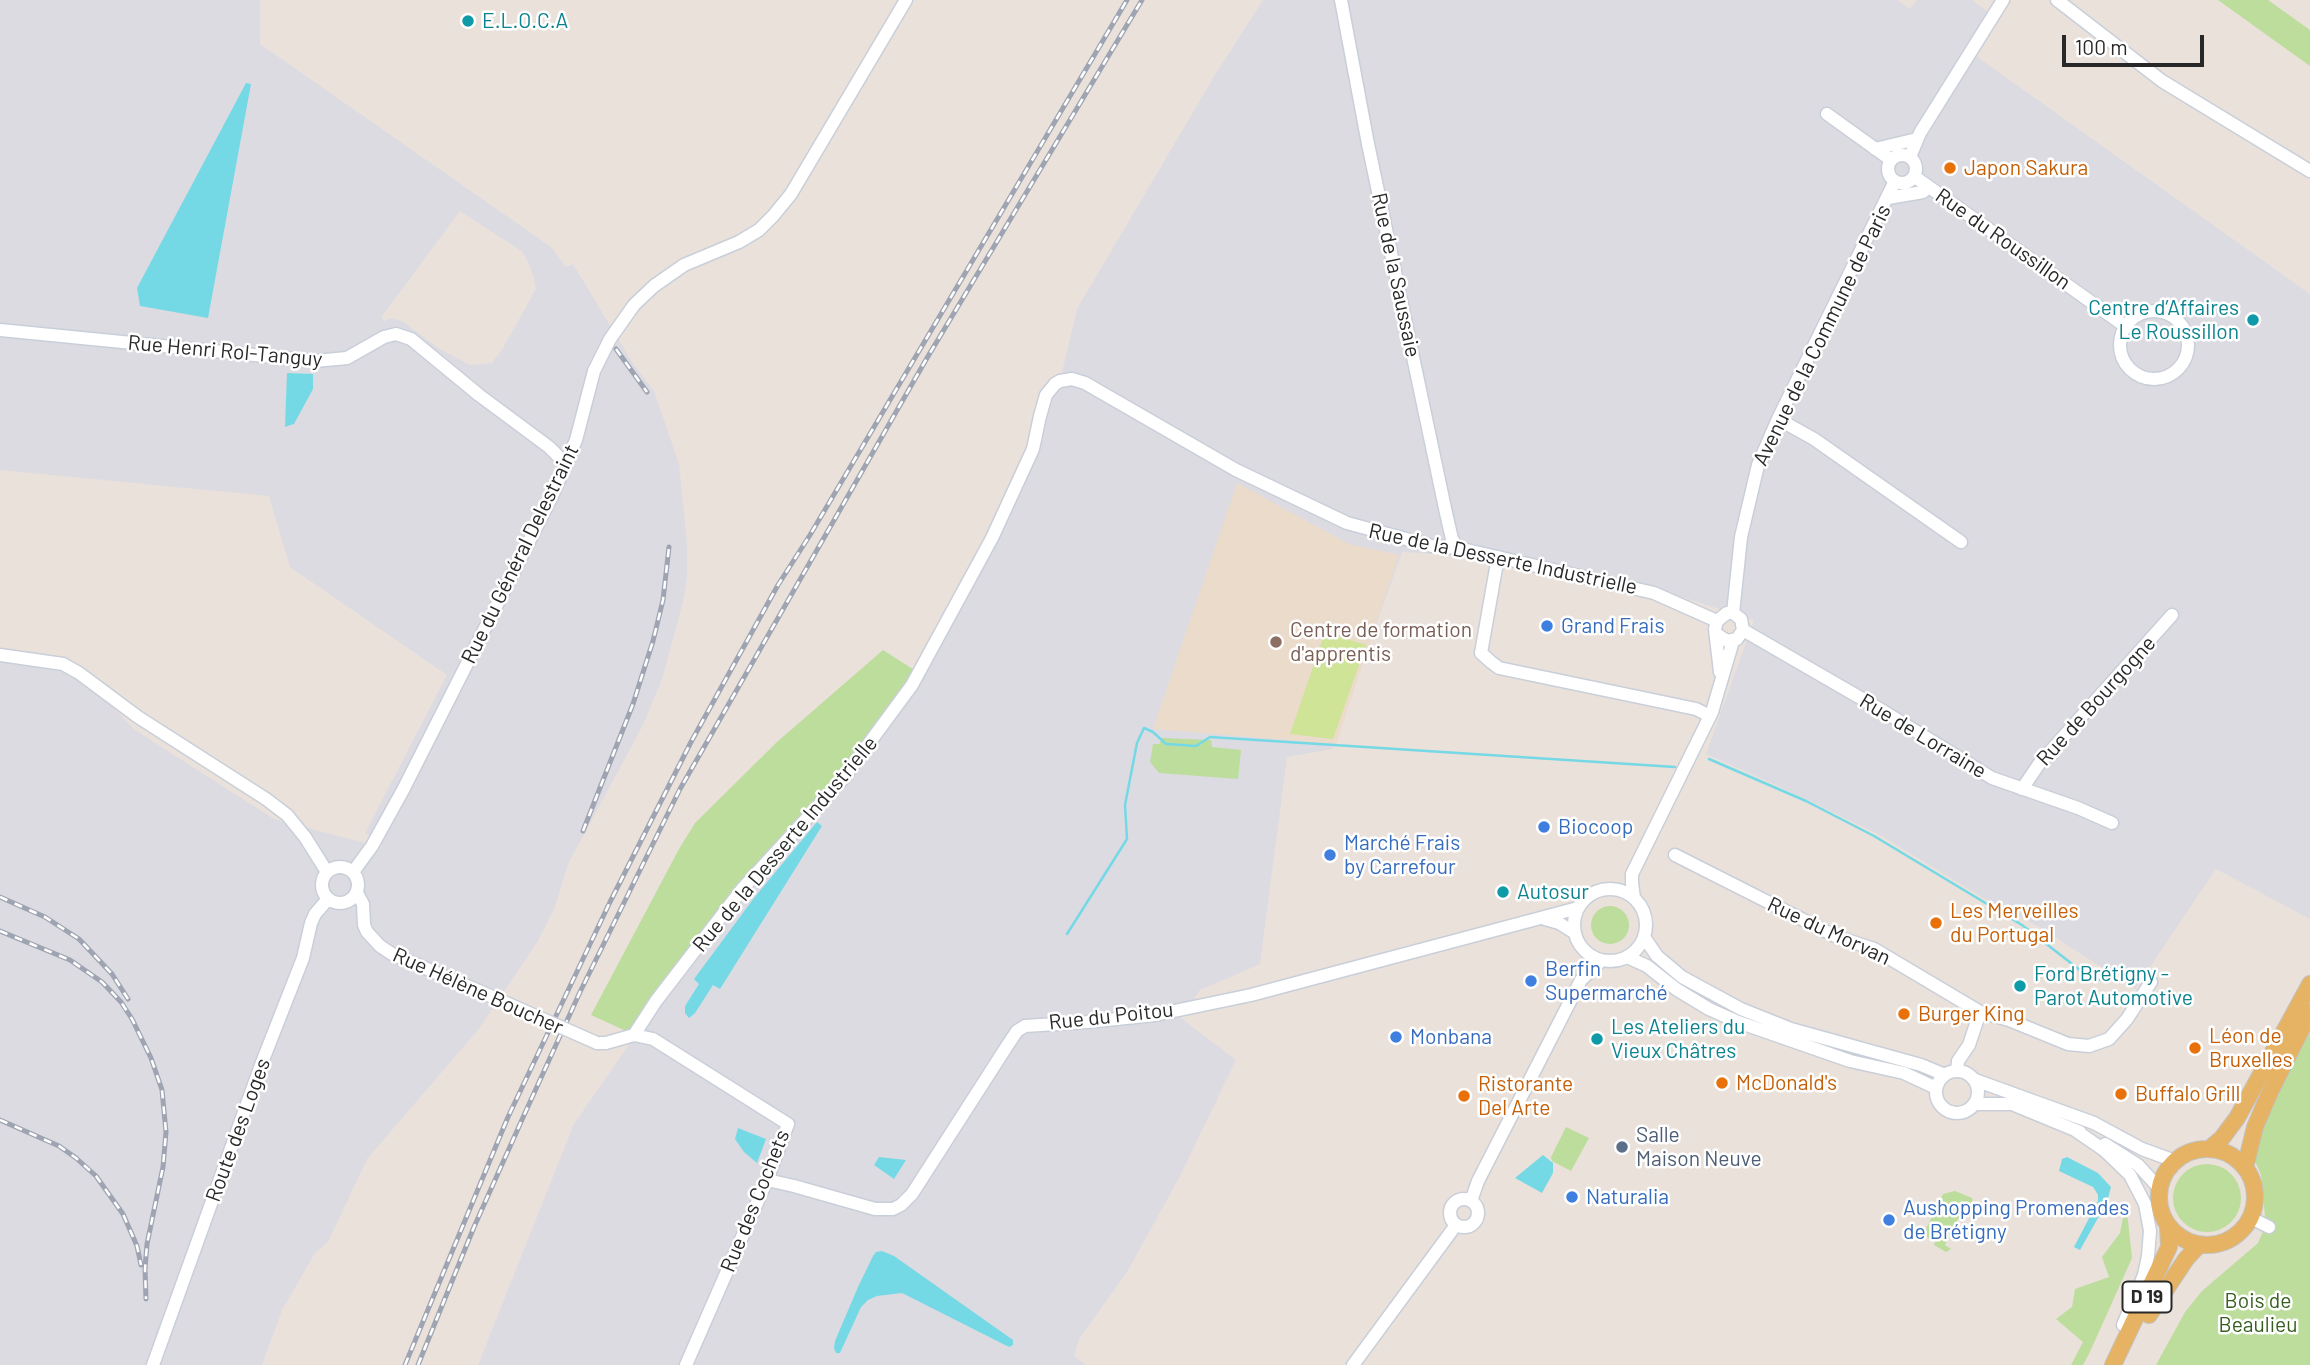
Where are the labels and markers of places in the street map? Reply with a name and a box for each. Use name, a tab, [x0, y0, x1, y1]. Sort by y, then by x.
place label: E.L.O.C.A	[482, 8, 568, 34]
marker: E.L.O.C.A	[460, 13, 476, 29]
place label: Japon Sakura	[1964, 155, 2088, 181]
marker: Japon Sakura	[1942, 160, 1958, 176]
place label: Centre d’Affaires Le Roussillon	[2088, 295, 2239, 345]
marker: Centre d’Affaires Le Roussillon	[2245, 312, 2261, 328]
place label: Grand Frais	[1561, 613, 1665, 639]
place label: Centre de formation d'apprentis	[1290, 617, 1472, 667]
marker: Grand Frais	[1539, 618, 1555, 634]
marker: Centre de formation d'apprentis	[1268, 634, 1284, 650]
place label: Biocoop	[1558, 814, 1633, 840]
marker: Biocoop	[1536, 819, 1552, 835]
place label: Marché Frais by Carrefour	[1344, 830, 1460, 880]
marker: Marché Frais by Carrefour	[1322, 847, 1338, 863]
place label: Autosur	[1517, 879, 1589, 905]
marker: Autosur	[1495, 884, 1511, 900]
place label: Les Merveilles du Portugal	[1950, 898, 2079, 948]
marker: Les Merveilles du Portugal	[1928, 915, 1944, 931]
place label: Berfin Supermarché	[1545, 956, 1668, 1006]
place label: Ford Brétigny - Parot Automotive	[2034, 961, 2193, 1011]
marker: Berfin Supermarché	[1523, 973, 1539, 989]
marker: Ford Brétigny - Parot Automotive	[2012, 978, 2028, 994]
place label: Burger King	[1918, 1001, 2025, 1027]
marker: Burger King	[1896, 1006, 1912, 1022]
place label: Les Ateliers du Vieux Châtres	[1611, 1014, 1745, 1064]
place label: Léon de Bruxelles	[2209, 1023, 2293, 1073]
place label: Monbana	[1410, 1024, 1492, 1050]
marker: Monbana	[1388, 1029, 1404, 1045]
marker: Les Ateliers du Vieux Châtres	[1589, 1031, 1605, 1047]
marker: Léon de Bruxelles	[2187, 1040, 2203, 1056]
place label: McDonald's	[1736, 1070, 1837, 1096]
place label: Ristorante Del Arte	[1478, 1071, 1573, 1121]
marker: McDonald's	[1714, 1075, 1730, 1091]
place label: Buffalo Grill	[2135, 1081, 2240, 1107]
marker: Buffalo Grill	[2113, 1086, 2129, 1102]
marker: Ristorante Del Arte	[1456, 1088, 1472, 1104]
place label: Salle Maison Neuve	[1636, 1122, 1762, 1172]
marker: Salle Maison Neuve	[1614, 1139, 1630, 1155]
place label: Naturalia	[1586, 1184, 1669, 1210]
marker: Naturalia	[1564, 1189, 1580, 1205]
place label: Aushopping Promenades de Brétigny	[1903, 1195, 2129, 1245]
marker: Aushopping Promenades de Brétigny	[1881, 1212, 1897, 1228]

